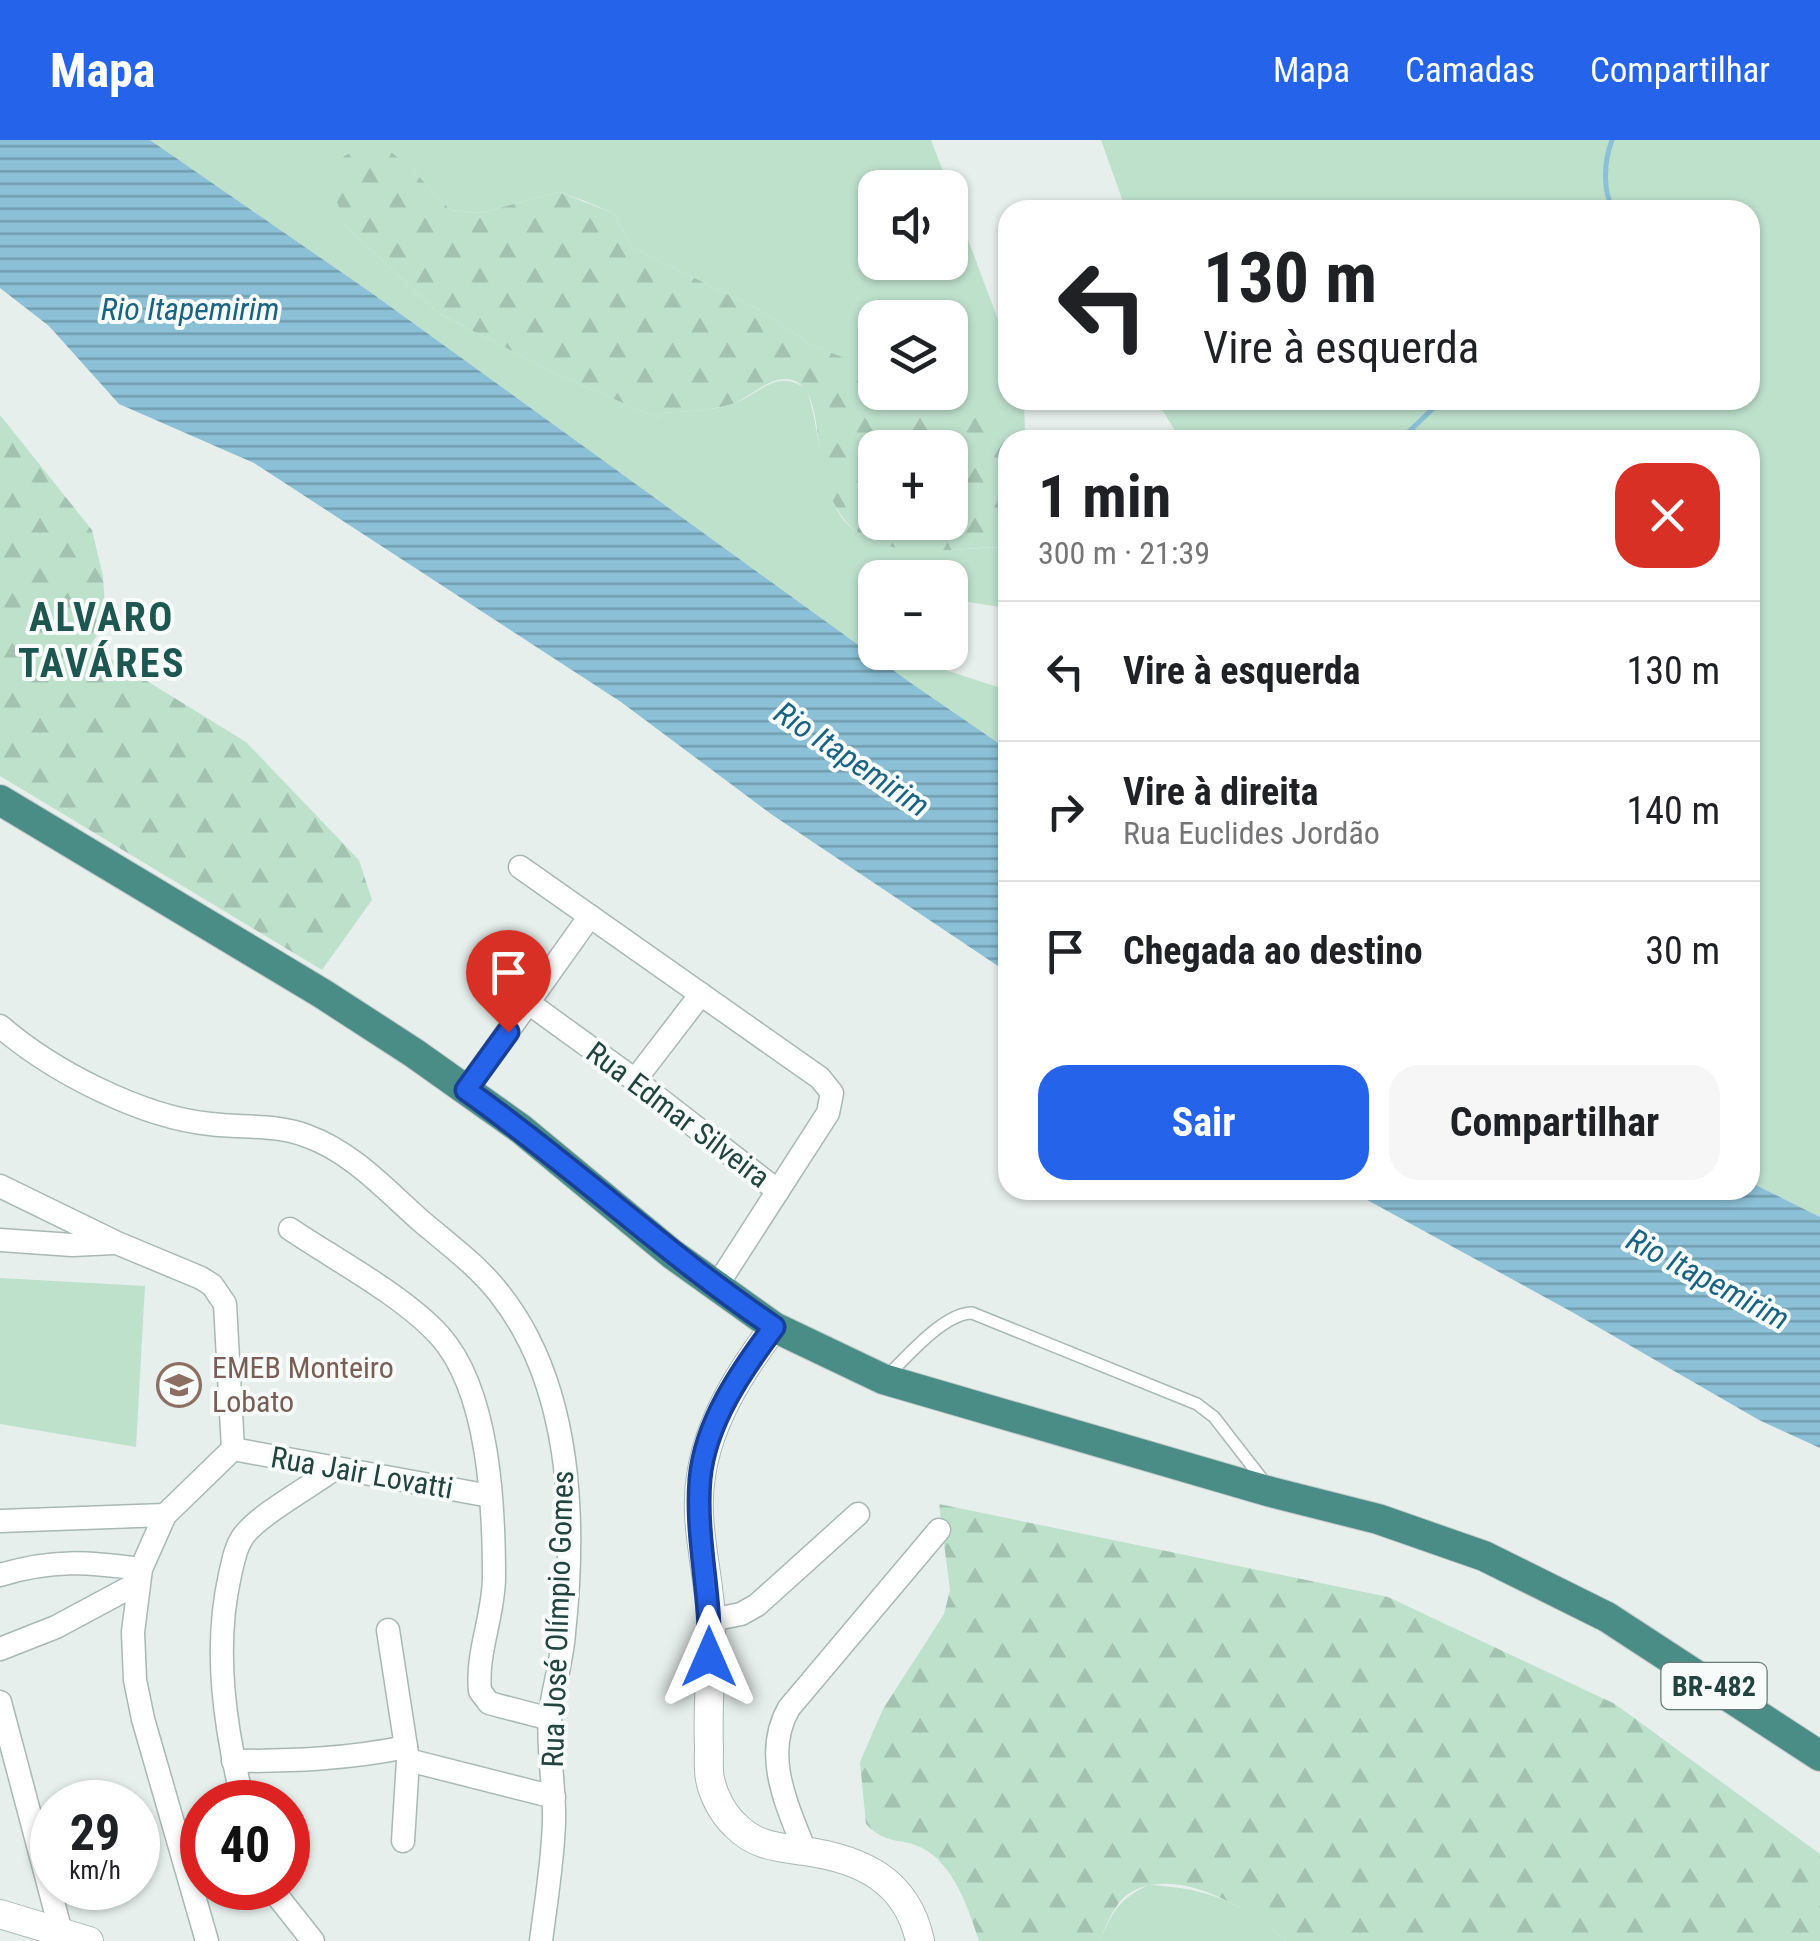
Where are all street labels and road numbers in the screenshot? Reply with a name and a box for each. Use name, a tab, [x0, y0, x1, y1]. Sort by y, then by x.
street label: Rua Edmar Silveira	[580, 1034, 777, 1195]
street label: Rua Jair Lovatti	[268, 1439, 456, 1506]
street label: Rua José Olímpio Gomes	[535, 1470, 580, 1768]
road number: BR-482	[1662, 1663, 1766, 1709]

